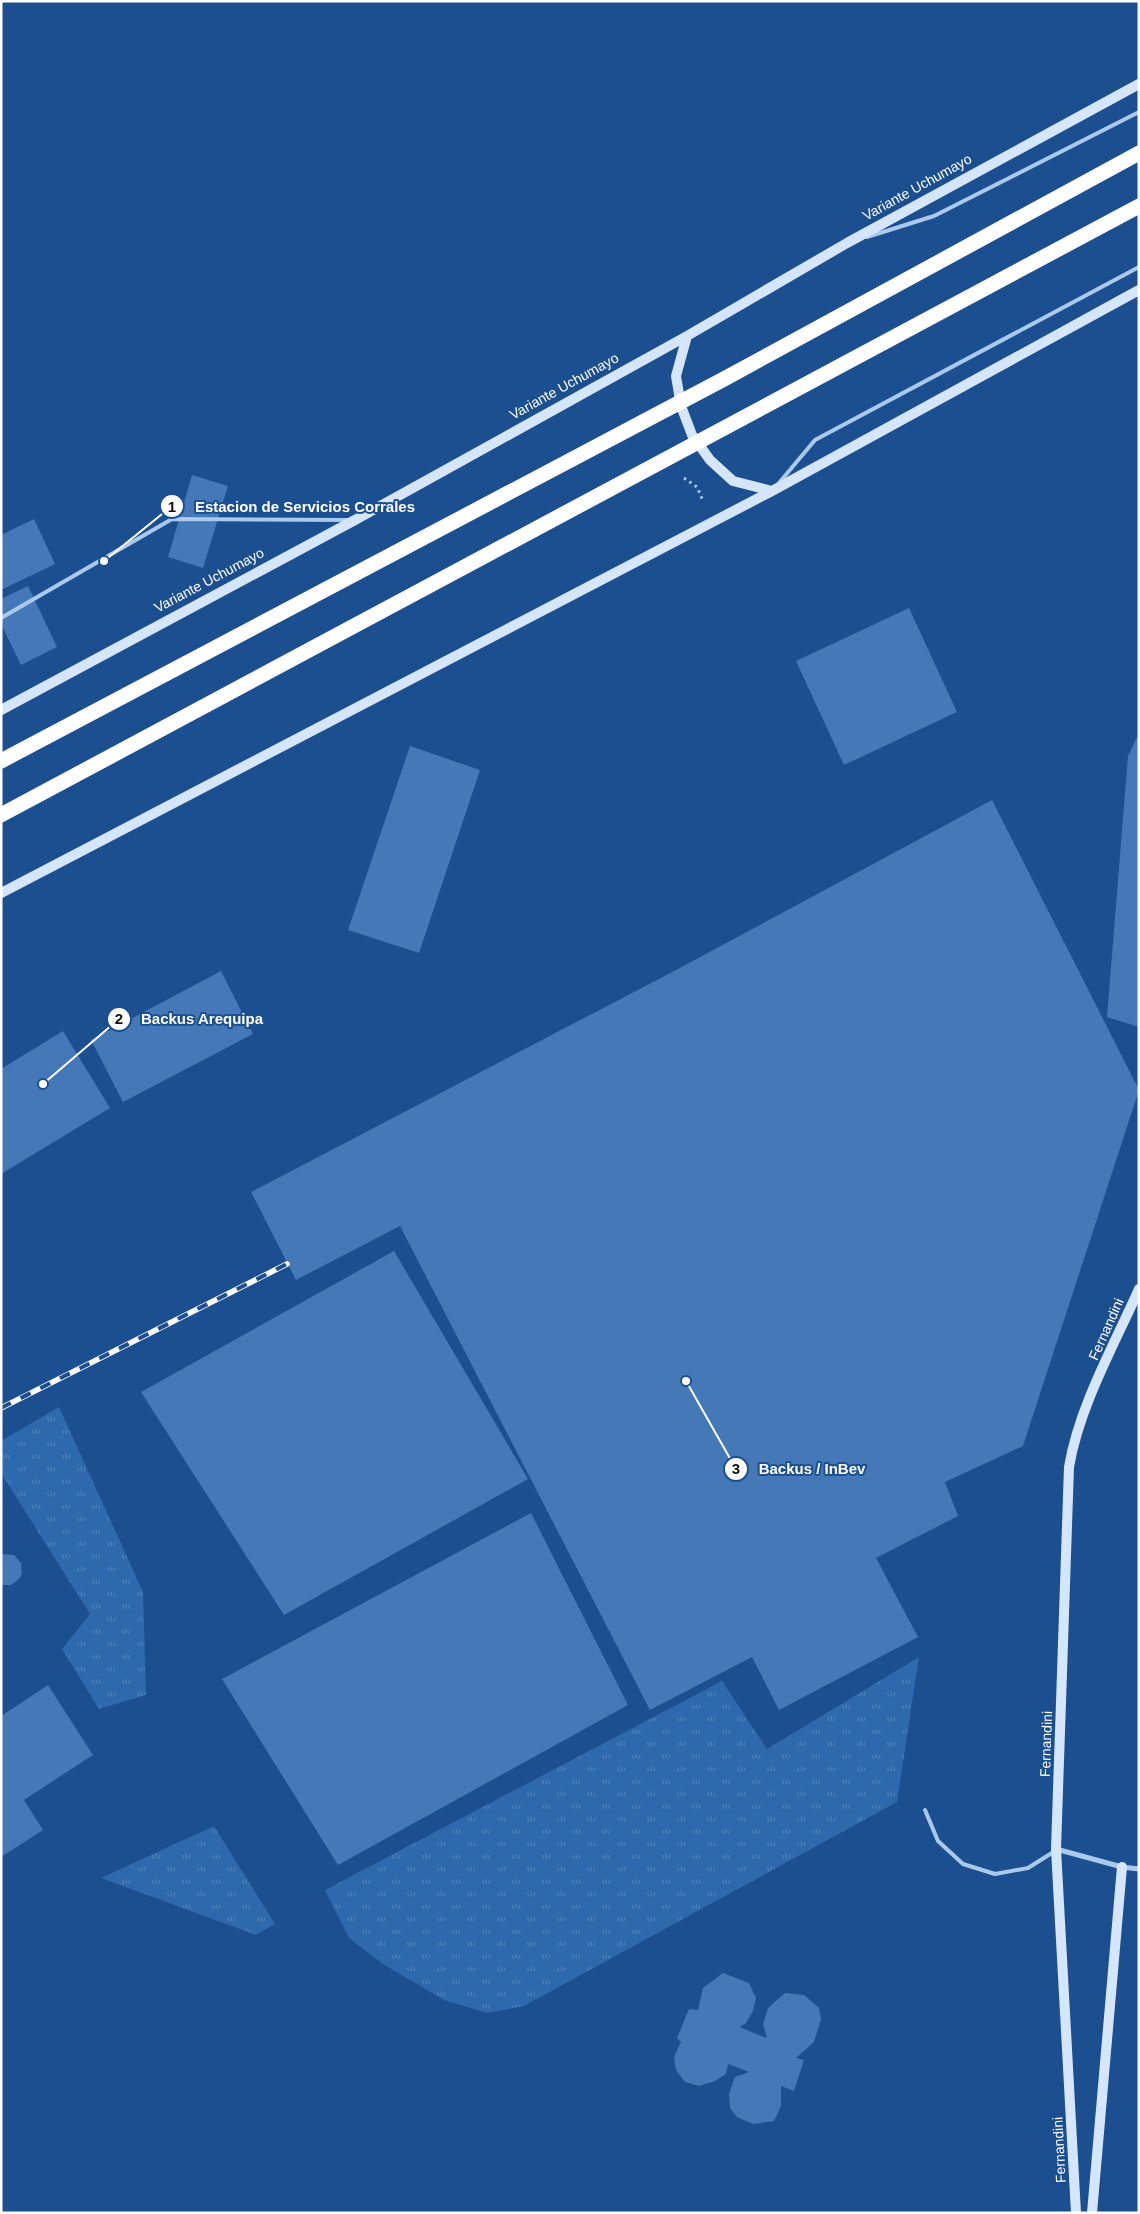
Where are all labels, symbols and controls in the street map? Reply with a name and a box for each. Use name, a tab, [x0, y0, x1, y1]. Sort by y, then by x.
street label: Variante Uchumayo	[860, 150, 974, 224]
street label: Variante Uchumayo	[507, 349, 621, 423]
callout: Estacion de Servicios Corrales	[160, 491, 425, 521]
text: 1	[168, 498, 176, 515]
text: Estacion de Servicios Corrales	[195, 498, 415, 515]
street label: Variante Uchumayo	[151, 544, 267, 616]
callout: Backus Arequipa	[106, 1004, 274, 1034]
text: 2	[115, 1010, 123, 1027]
text: Backus Arequipa	[141, 1010, 264, 1027]
street label: Fernandini	[1085, 1296, 1127, 1362]
callout: Backus / InBev	[723, 1454, 875, 1484]
text: 3	[732, 1460, 740, 1477]
text: Backus / InBev	[759, 1460, 866, 1477]
street label: Fernandini	[1037, 1711, 1055, 1777]
street label: Fernandini	[1049, 2117, 1069, 2183]

